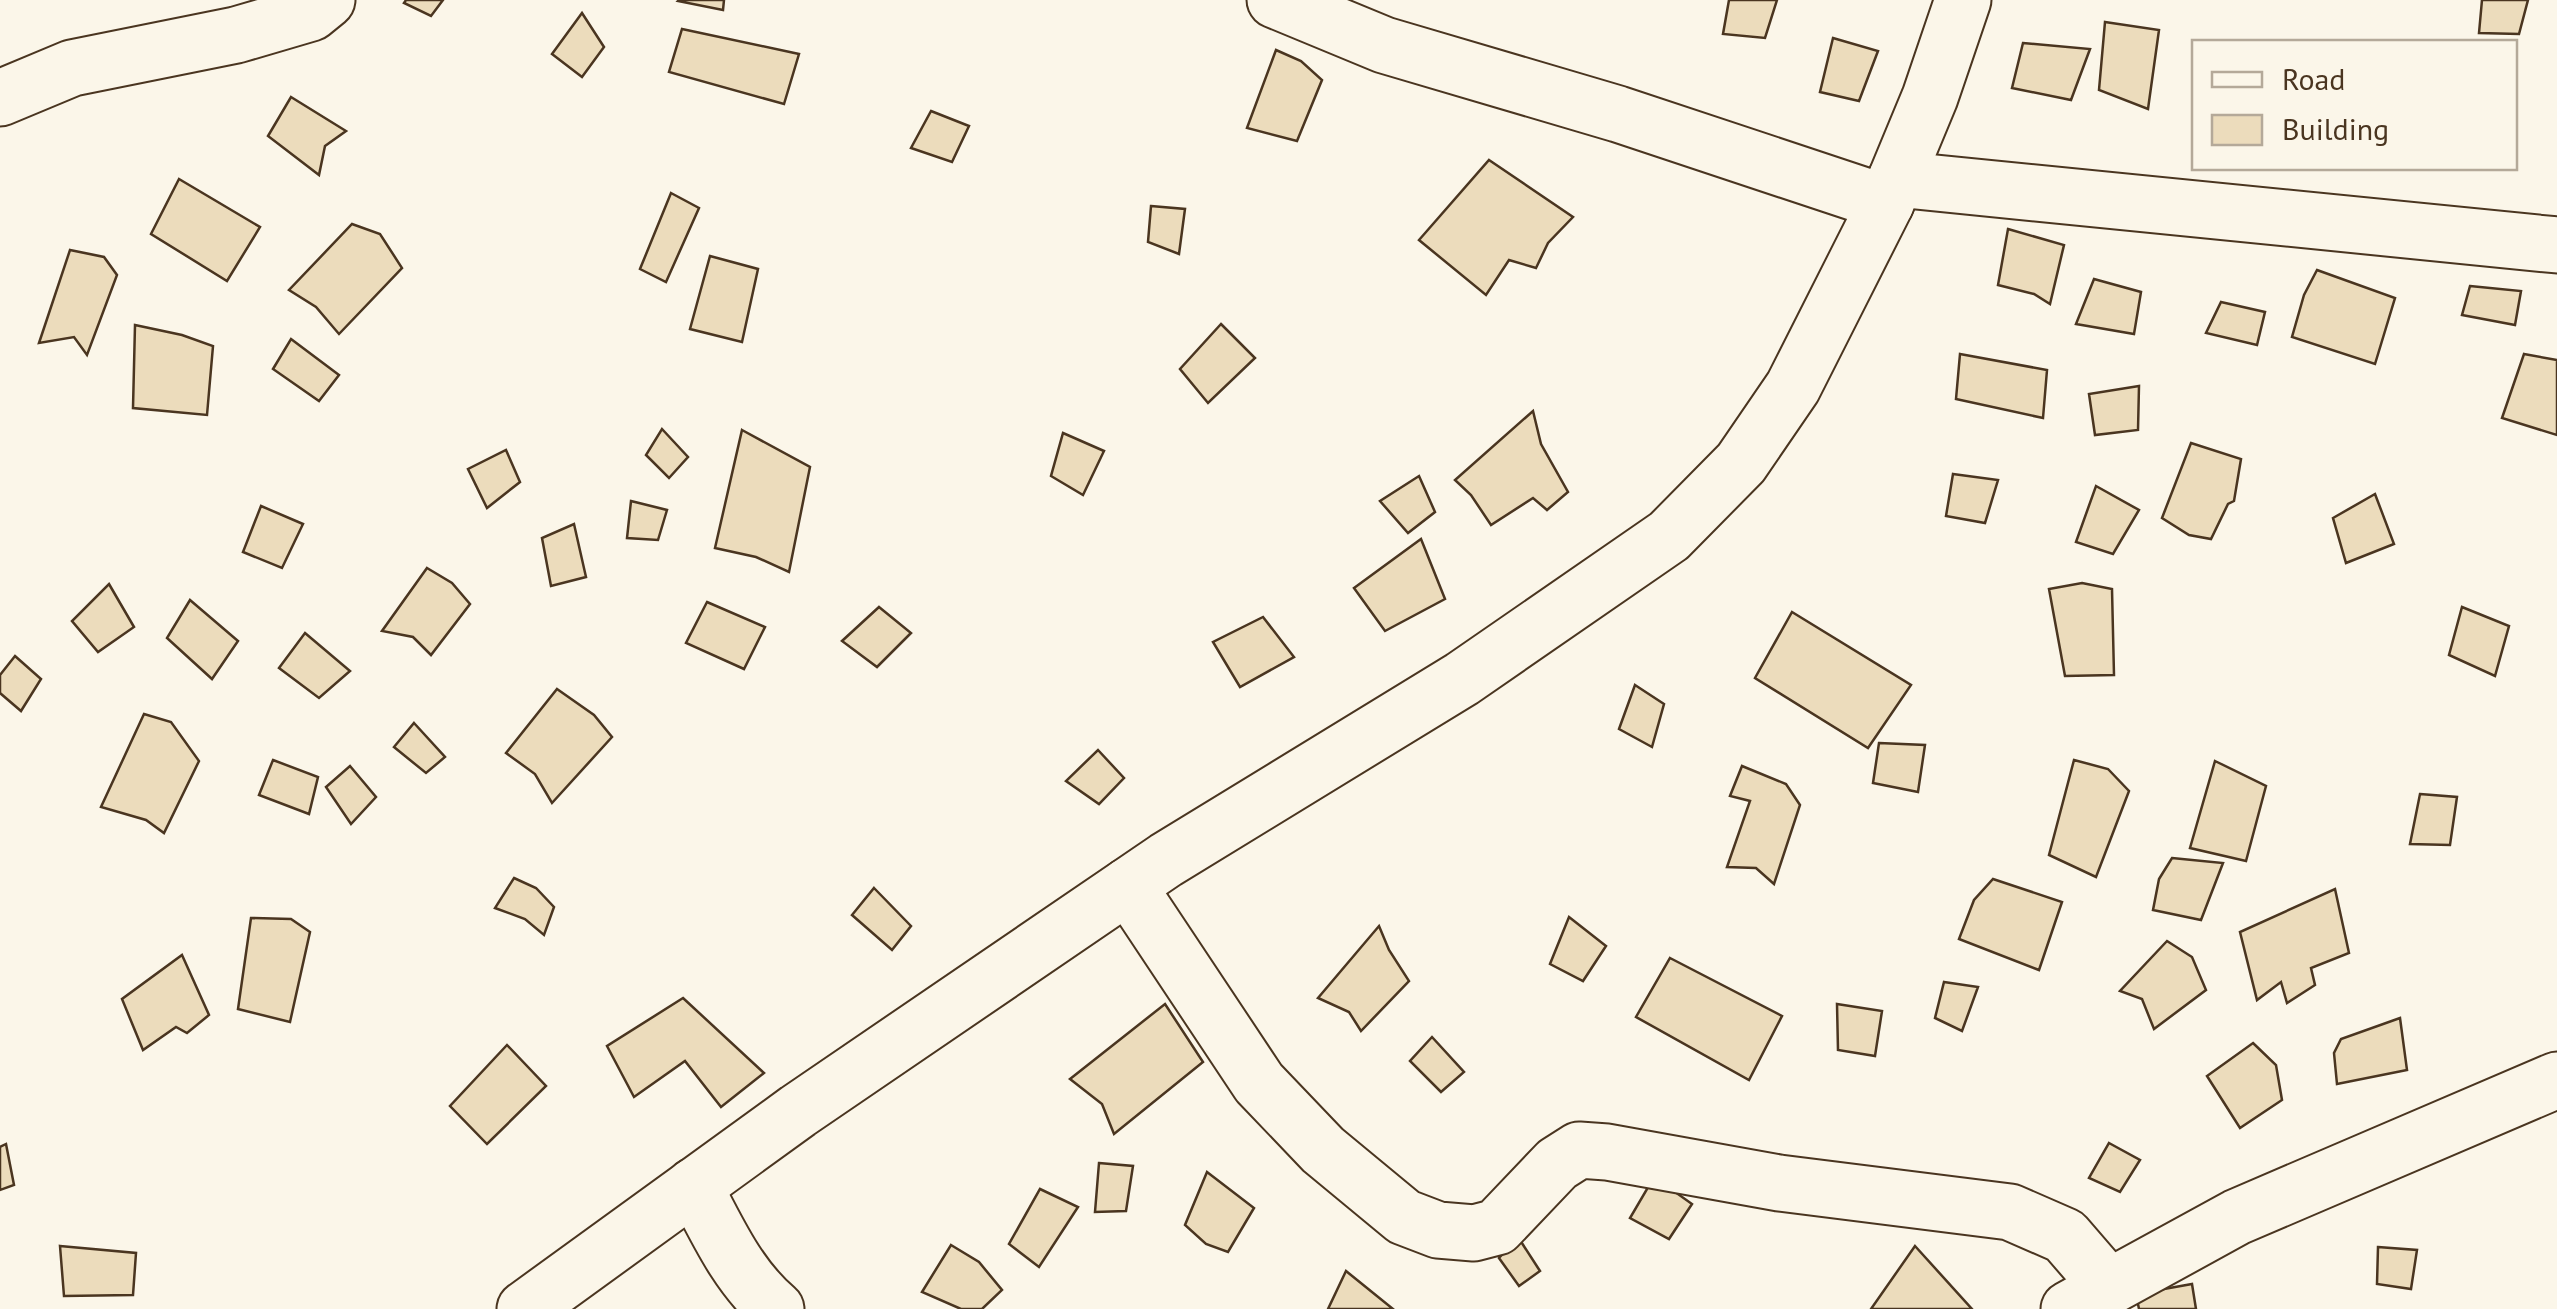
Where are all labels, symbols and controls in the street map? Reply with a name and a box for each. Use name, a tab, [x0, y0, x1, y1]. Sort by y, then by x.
legend	[2192, 40, 2517, 170]
text: Road	[2282, 59, 2346, 98]
text: Building	[2282, 109, 2389, 148]

